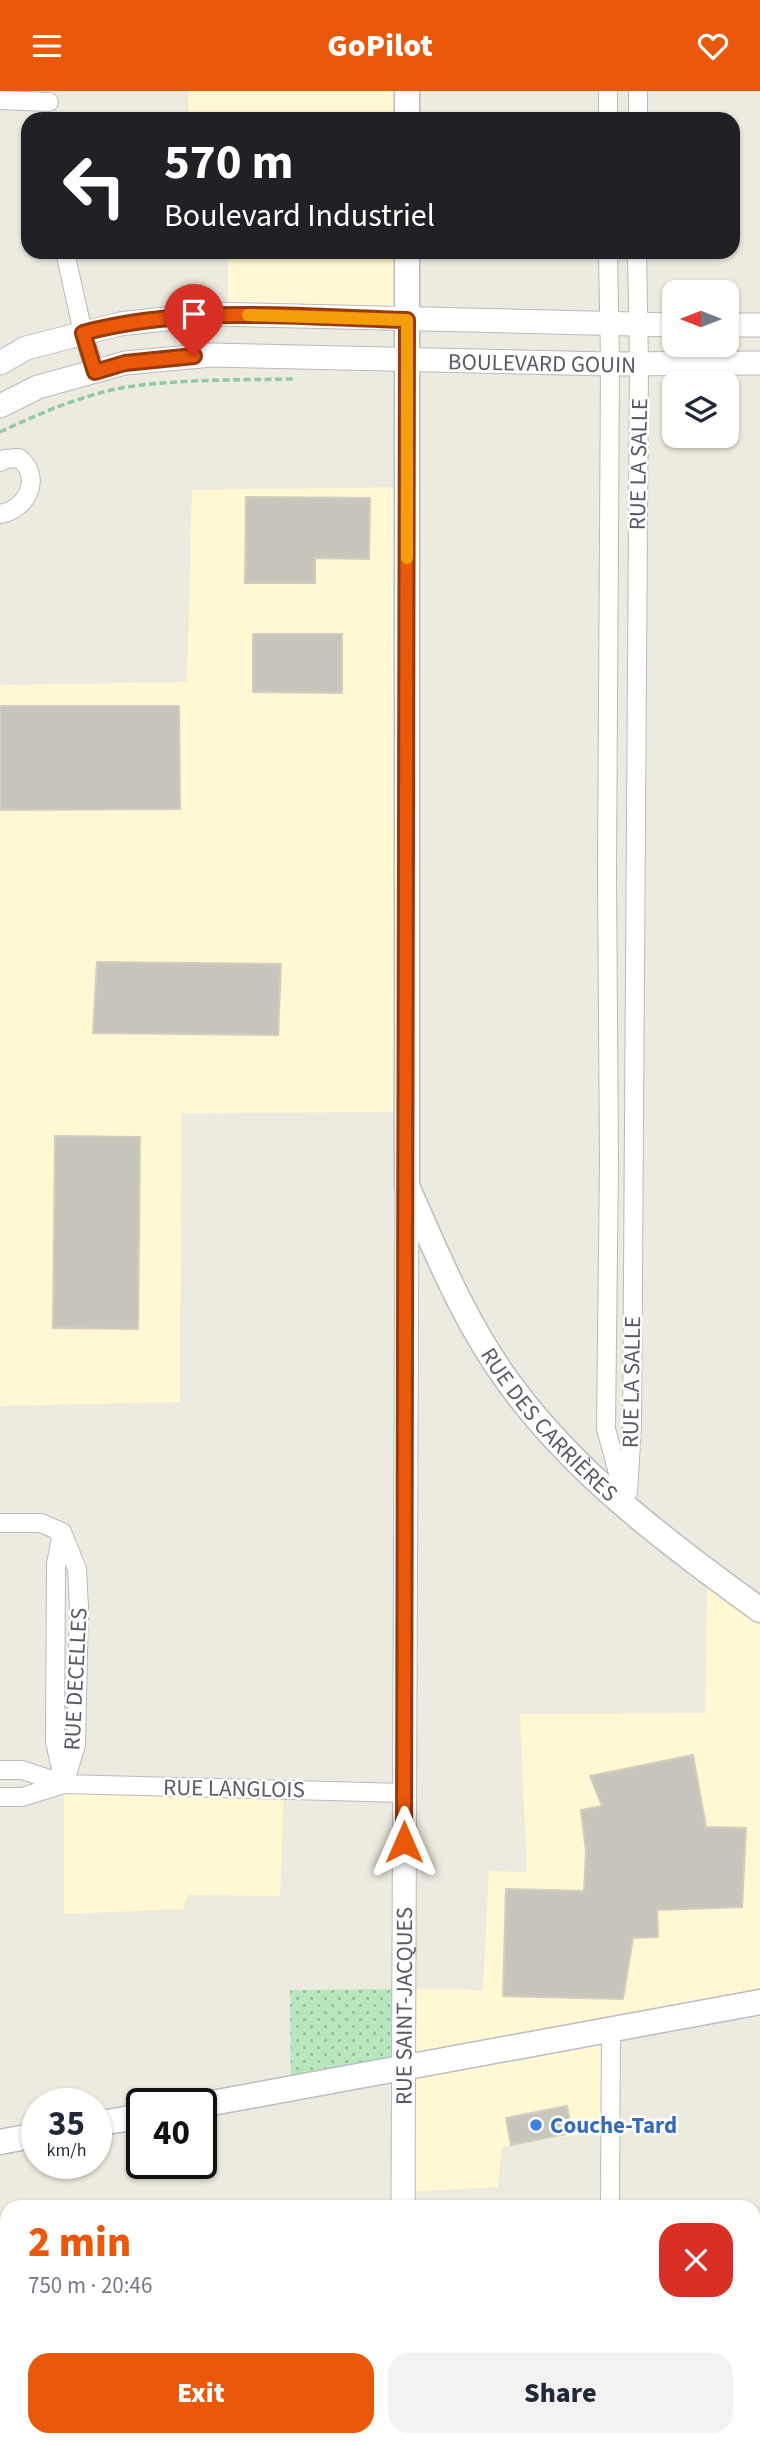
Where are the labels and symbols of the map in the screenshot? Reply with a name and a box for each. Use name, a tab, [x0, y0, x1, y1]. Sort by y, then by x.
north arrow	[662, 280, 738, 357]
pin	[164, 284, 224, 356]
street label: BOULEVARD GOUIN	[448, 345, 636, 382]
street label: RUE LA SALLE	[621, 398, 656, 530]
street label: RUE LA SALLE	[614, 1316, 649, 1448]
street label: RUE DES CARRIÈRES	[472, 1341, 625, 1509]
street label: RUE DECELLES	[55, 1607, 96, 1751]
street label: RUE LANGLOIS	[163, 1771, 305, 1806]
position arrow	[367, 1805, 441, 1879]
street label: RUE SAINT-JACQUES	[387, 1907, 421, 2105]
speed limit sign: 40	[126, 2088, 217, 2179]
place label: Couche-Tard	[550, 2109, 677, 2142]
marker: Couche-Tard	[528, 2117, 544, 2133]

